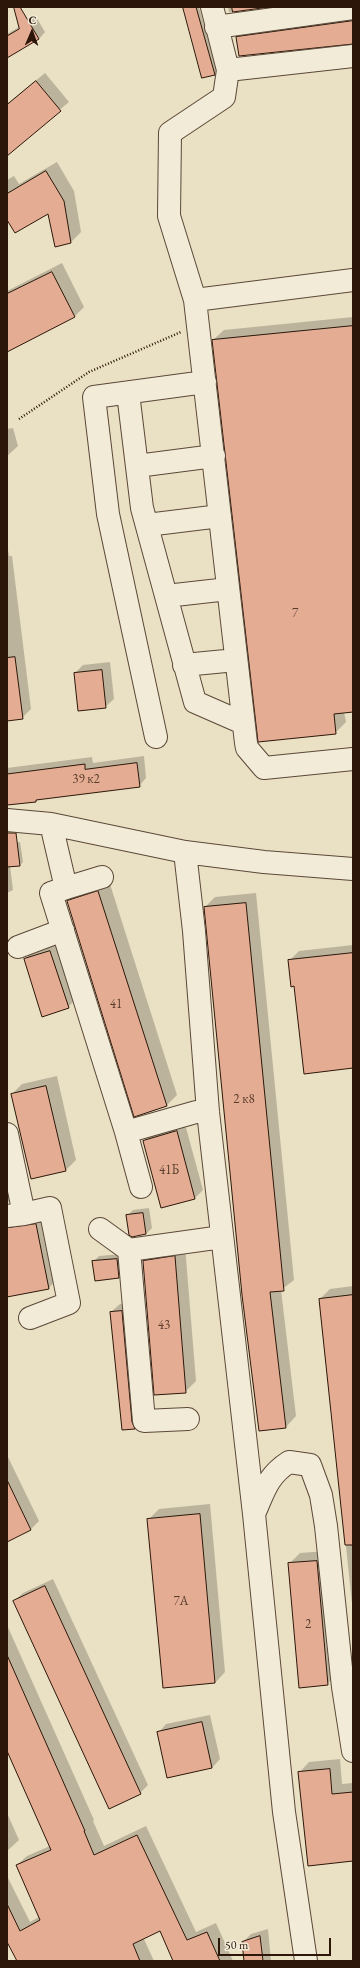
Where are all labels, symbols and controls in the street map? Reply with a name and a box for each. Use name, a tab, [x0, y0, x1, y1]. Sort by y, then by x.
north arrow	[12, 12, 52, 52]
text: С	[28, 13, 37, 27]
house number: 7	[292, 605, 298, 621]
house number: 39 к2	[72, 771, 100, 787]
house number: 41	[110, 996, 122, 1012]
house number: 2 к8	[233, 1091, 255, 1107]
house number: 41Б	[159, 1162, 179, 1178]
house number: 43	[158, 1317, 170, 1333]
house number: 7А	[173, 1593, 189, 1609]
house number: 2	[305, 1616, 311, 1632]
scale bar	[220, 1930, 333, 1956]
text: 50 m	[225, 1937, 248, 1953]

